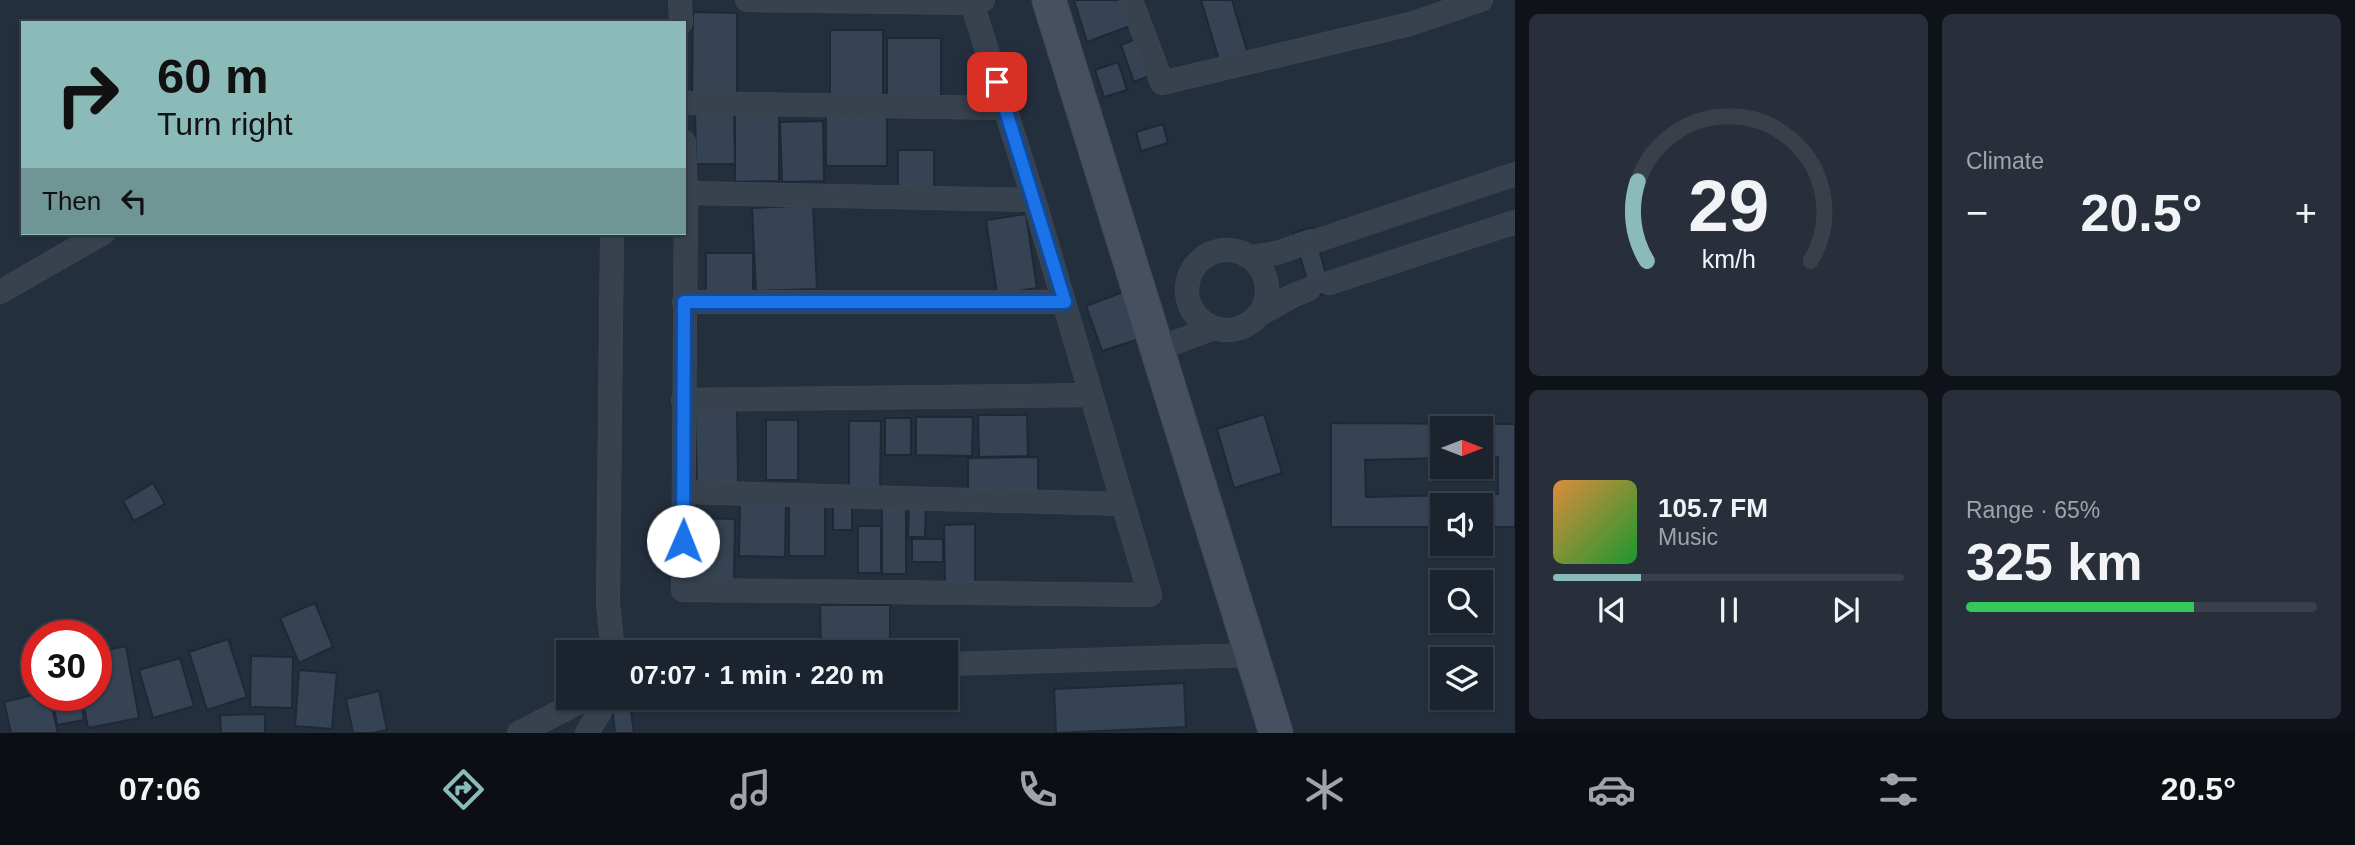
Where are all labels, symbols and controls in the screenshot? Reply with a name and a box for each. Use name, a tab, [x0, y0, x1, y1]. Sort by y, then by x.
icon: right	[42, 49, 133, 140]
text: 60 m	[157, 49, 269, 103]
pin	[967, 52, 1027, 112]
icon: arrive	[978, 63, 1016, 101]
text: Turn right	[157, 106, 293, 142]
text: Climate	[1966, 148, 2044, 174]
text: 29	[1688, 165, 1769, 246]
icon: left	[115, 182, 153, 220]
text: 20.5°	[2080, 184, 2203, 242]
text: Then	[42, 186, 101, 216]
text: −	[1966, 192, 1988, 234]
text: +	[2295, 192, 2317, 234]
text: km/h	[1701, 245, 1756, 273]
north arrow	[1430, 416, 1493, 480]
map controls	[1430, 416, 1493, 710]
button: sound	[1430, 493, 1493, 556]
text: 105.7 FM	[1658, 493, 1768, 523]
text: Range · 65%	[1966, 497, 2100, 523]
position arrow	[646, 504, 720, 578]
text: Music	[1658, 524, 1718, 550]
text: 325 km	[1966, 533, 2142, 591]
button: search	[1430, 570, 1493, 633]
icon: previous	[1593, 591, 1631, 629]
icon: pause	[1710, 591, 1748, 629]
icon: next	[1827, 591, 1865, 629]
speed limit sign: 30	[21, 620, 112, 711]
button: layers	[1430, 647, 1493, 710]
text: 07:07 · 1 min · 220 m	[630, 660, 884, 690]
icon: directions	[439, 765, 488, 814]
icon: music	[726, 765, 775, 814]
icon: phone	[1013, 765, 1062, 814]
icon: climate	[1300, 765, 1349, 814]
icon: car	[1587, 765, 1636, 814]
icon: filters	[1874, 765, 1923, 814]
text: 07:06	[119, 771, 201, 807]
text: 20.5°	[2161, 771, 2236, 807]

